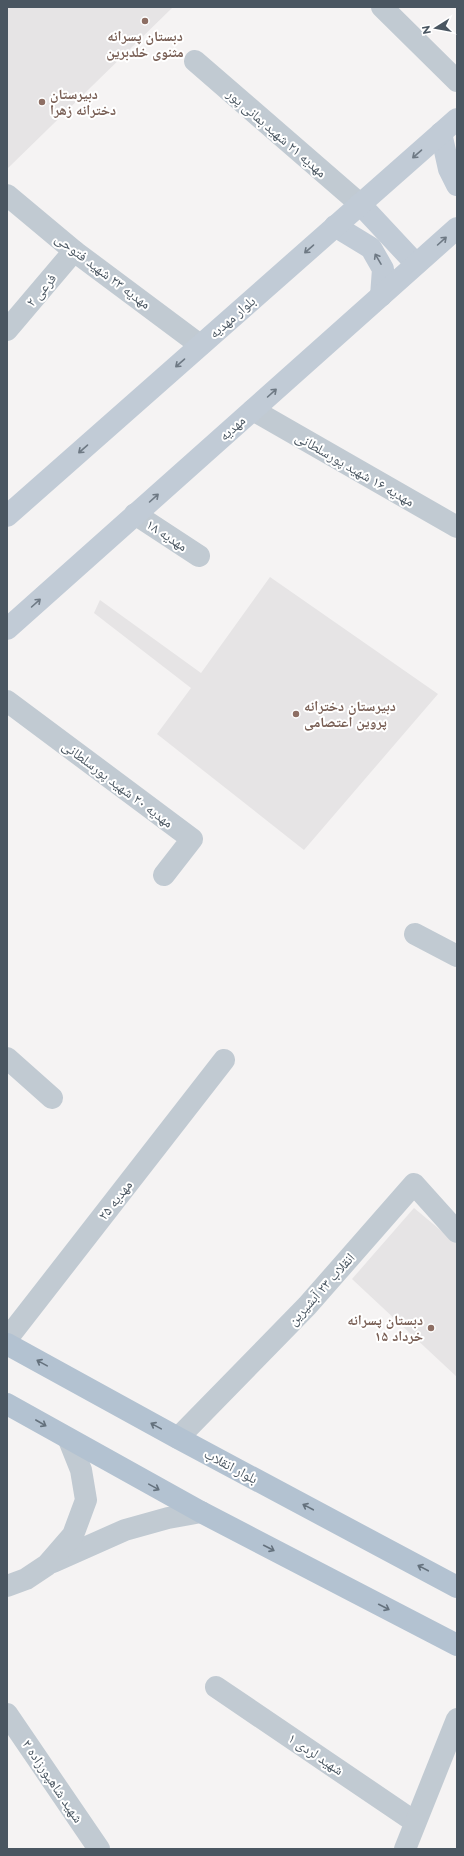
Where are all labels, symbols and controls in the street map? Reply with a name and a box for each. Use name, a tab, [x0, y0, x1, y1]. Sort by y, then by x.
north arrow	[416, 8, 456, 48]
marker: دبستان پسرانه مثنوی خلدبرین	[140, 16, 150, 26]
text: N	[418, 24, 434, 36]
place label: دبستان پسرانه مثنوی خلدبرین	[106, 27, 184, 61]
street label: مهدیه ۲۱ شهید بمانی پور	[223, 84, 331, 181]
place label: دبیرستان دخترانه زهرا	[50, 85, 116, 119]
marker: دبیرستان دخترانه زهرا	[37, 97, 47, 107]
one-way arrow	[412, 149, 423, 158]
street label: مهدیه ۲۳ شهید فتوحی	[52, 229, 154, 313]
one-way arrow	[437, 237, 447, 246]
one-way arrow	[305, 244, 315, 253]
one-way arrow	[373, 253, 381, 265]
street label: فرعی ۲	[22, 270, 60, 310]
street label: بلوار مهدیه	[205, 292, 259, 342]
one-way arrow	[175, 358, 186, 367]
one-way arrow	[267, 388, 278, 397]
street label: مهدیه	[215, 411, 249, 445]
street label: مهدیه ۱۶ شهید پورسلطانی	[292, 428, 418, 511]
one-way arrow	[78, 444, 88, 453]
one-way arrow	[149, 493, 159, 502]
street label: مهدیه ۱۸	[143, 515, 191, 555]
one-way arrow	[31, 598, 41, 607]
place label: دبیرستان دخترانه پروین اعتصامی	[304, 697, 396, 731]
marker: دبیرستان دخترانه پروین اعتصامی	[291, 709, 301, 719]
street label: مهدیه ۲۰ شهید پورسلطانی	[59, 736, 177, 832]
street label: مهدیه ۲۵	[94, 1176, 136, 1224]
street label: انقلاب ۲۳ آبشیرین	[284, 1249, 358, 1329]
place label: دبستان پسرانه ۱۵ خرداد	[347, 1311, 423, 1345]
marker: دبستان پسرانه ۱۵ خرداد	[426, 1323, 436, 1333]
one-way arrow	[37, 1359, 49, 1366]
one-way arrow	[35, 1420, 47, 1428]
one-way arrow	[151, 1421, 163, 1429]
street label: بلوار انقلاب	[201, 1444, 261, 1488]
one-way arrow	[148, 1483, 160, 1491]
one-way arrow	[302, 1503, 314, 1510]
one-way arrow	[263, 1544, 275, 1552]
one-way arrow	[417, 1564, 429, 1572]
one-way arrow	[378, 1604, 390, 1612]
street label: شهید لردی ۱	[285, 1729, 347, 1779]
street label: شهید شاهپورزاده ۲	[18, 1736, 88, 1826]

